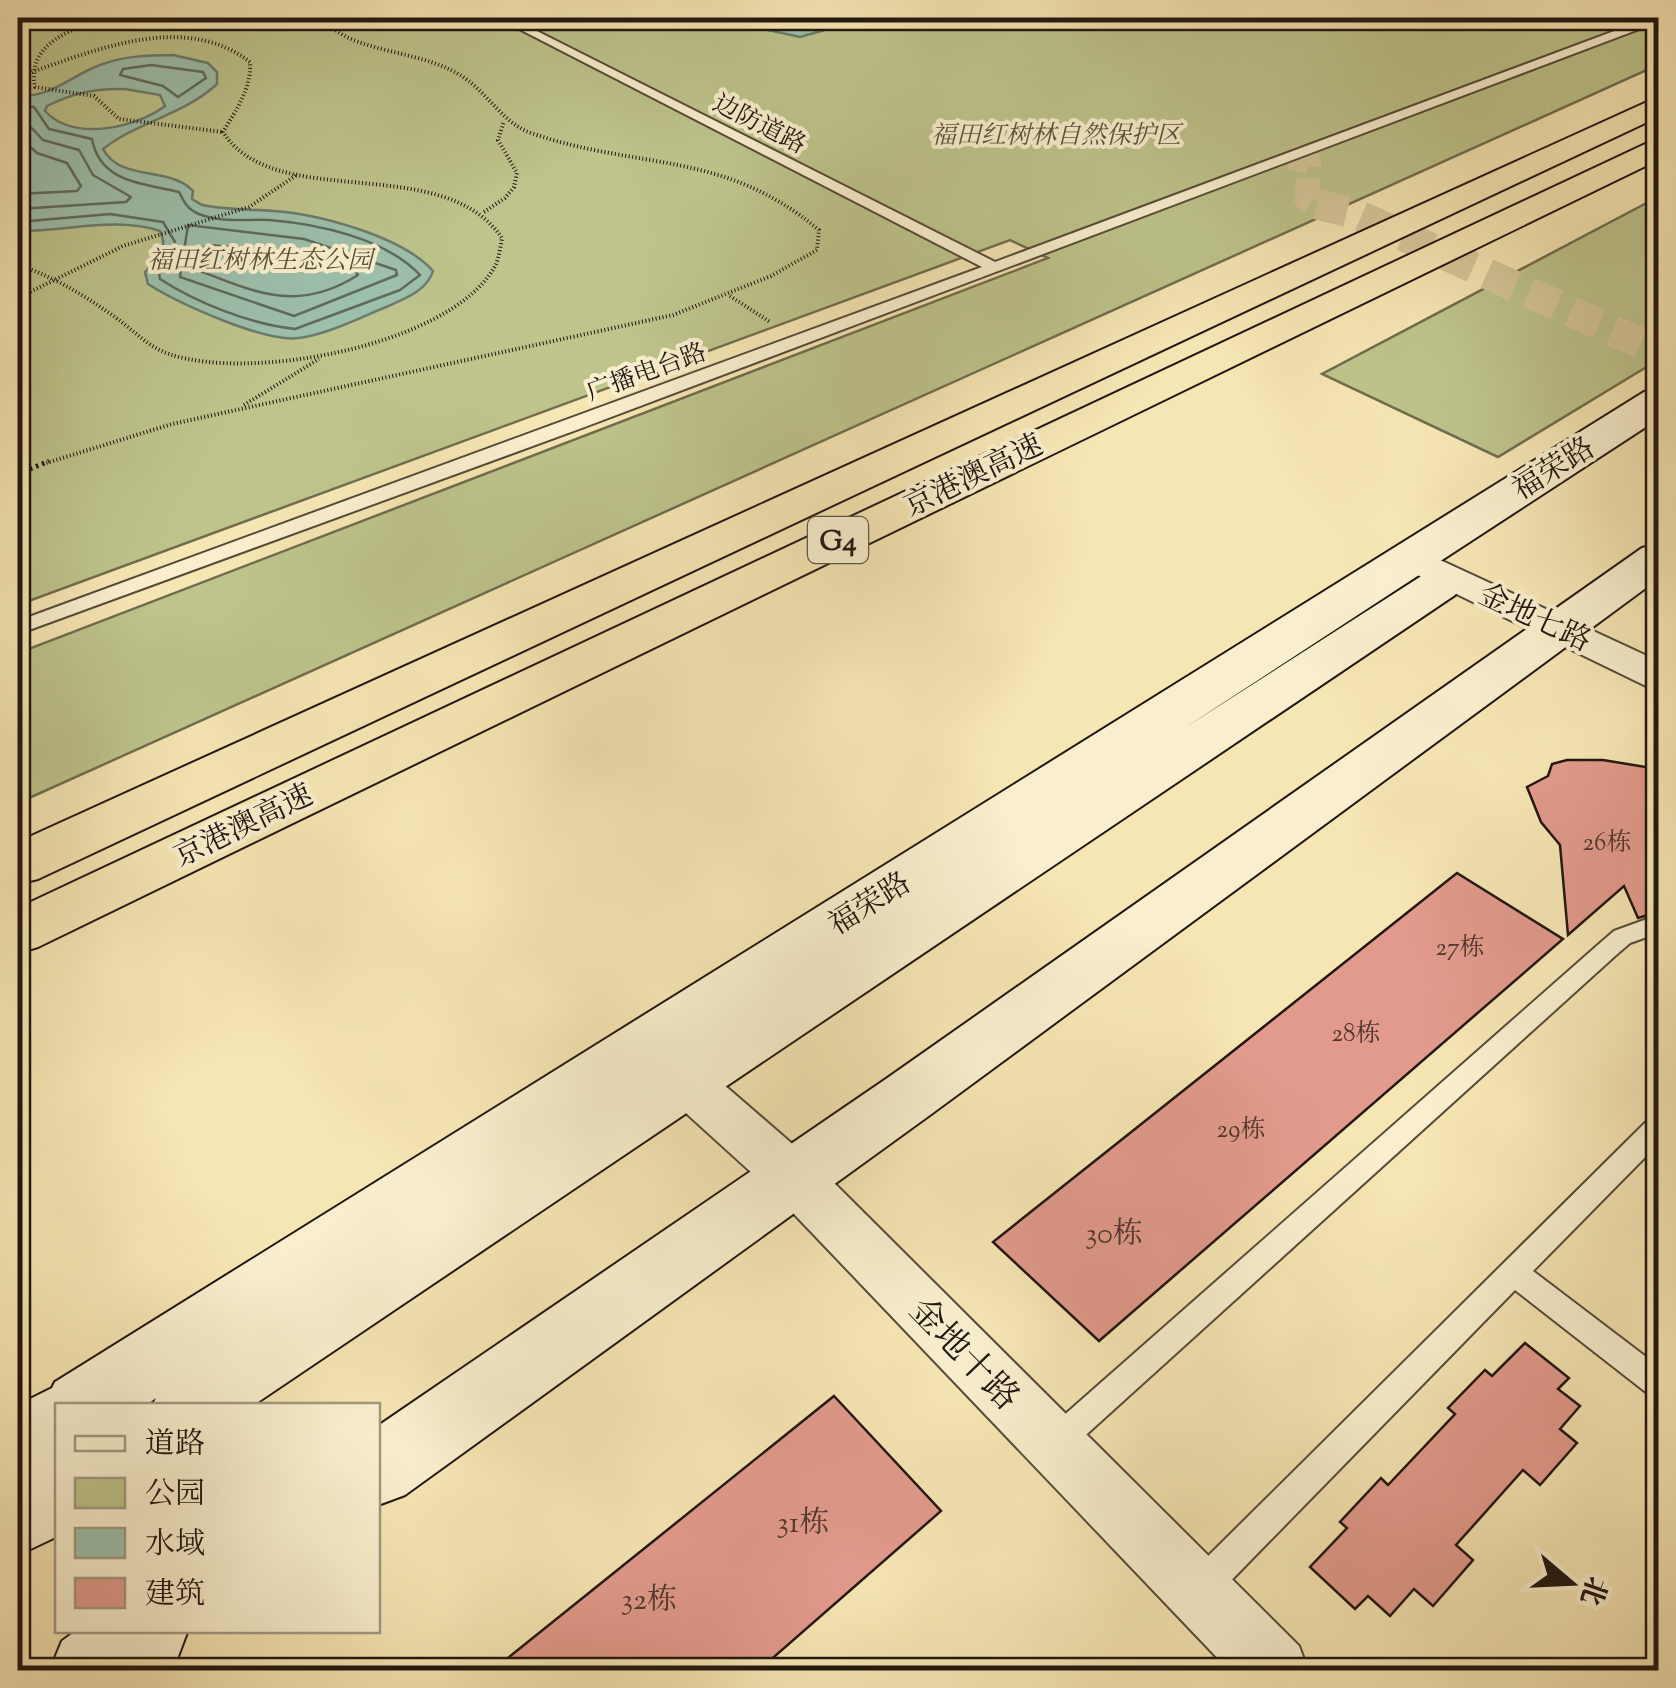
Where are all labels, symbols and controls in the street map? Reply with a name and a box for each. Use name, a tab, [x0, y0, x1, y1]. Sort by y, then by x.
street label: 边防道路	[706, 87, 811, 164]
park label: 福田红树林自然保护区	[931, 119, 1184, 155]
park label: 福田红树林生态公园	[147, 244, 376, 280]
street label: 广播电台路	[582, 336, 712, 412]
street label: 京港澳高速	[897, 425, 1051, 529]
street label: 福荣路	[1505, 428, 1604, 512]
road number: G4	[808, 517, 868, 563]
street label: 金地七路	[1470, 574, 1597, 664]
street label: 京港澳高速	[167, 775, 321, 879]
house number: 26栋	[1582, 826, 1632, 862]
street label: 福荣路	[821, 863, 920, 947]
house number: 27栋	[1435, 931, 1485, 967]
house number: 28栋	[1331, 1017, 1381, 1053]
house number: 29栋	[1217, 1113, 1265, 1149]
house number: 30栋	[1085, 1214, 1143, 1257]
street label: 金地十路	[896, 1287, 1029, 1424]
legend	[55, 1403, 380, 1633]
text: 道路	[145, 1424, 205, 1467]
text: 公园	[145, 1474, 205, 1517]
house number: 31栋	[777, 1503, 829, 1546]
text: 水域	[145, 1524, 205, 1567]
north arrow	[1521, 1533, 1621, 1633]
text: 北	[1568, 1570, 1615, 1610]
text: 建筑	[145, 1574, 205, 1617]
house number: 32栋	[621, 1580, 677, 1623]

